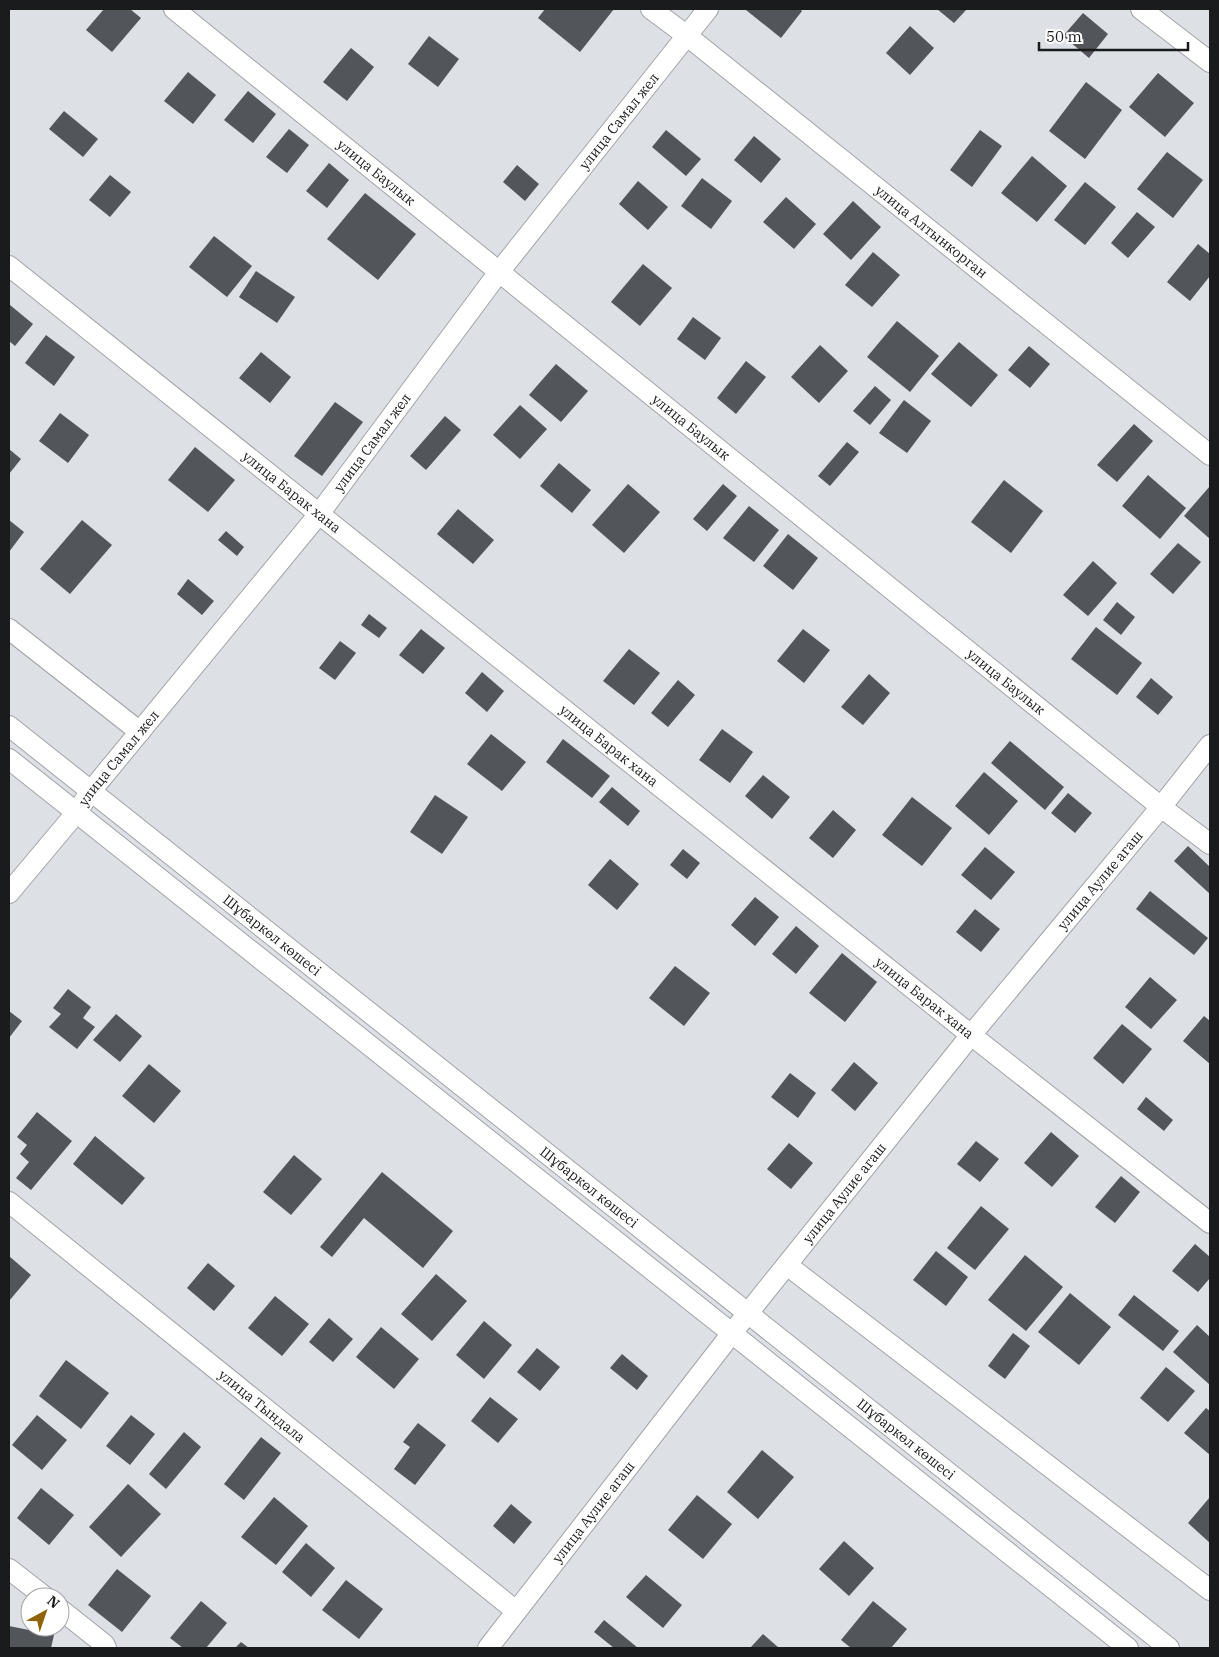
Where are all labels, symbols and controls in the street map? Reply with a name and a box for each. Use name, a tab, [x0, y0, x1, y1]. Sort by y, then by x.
scale bar	[1039, 20, 1188, 52]
text: 50 m	[1046, 27, 1082, 46]
street label: улица Самал жел	[575, 69, 663, 173]
street label: улица Баулык	[333, 135, 419, 210]
street label: улица Алтынкорган	[871, 181, 991, 282]
street label: улица Самал жел	[330, 389, 415, 495]
street label: улица Баулык	[648, 390, 734, 464]
street label: улица Барак хана	[239, 447, 345, 537]
street label: улица Баулык	[963, 645, 1049, 719]
street label: улица Барак хана	[556, 701, 662, 791]
street label: улица Самал жел	[74, 706, 163, 809]
street label: улица Аулие агаш	[1053, 827, 1147, 934]
street label: Шұбаркөл көшесі	[219, 891, 325, 980]
street label: улица Барак хана	[871, 953, 978, 1043]
street label: улица Аулие агаш	[799, 1139, 890, 1247]
street label: Шұбаркөл көшесі	[536, 1143, 642, 1232]
street label: улица Тындала	[215, 1366, 309, 1447]
street label: Шұбаркөл көшесі	[853, 1395, 959, 1484]
street label: улица Аулие агаш	[548, 1458, 638, 1567]
north arrow	[20, 1587, 70, 1637]
text: N	[43, 1592, 63, 1612]

